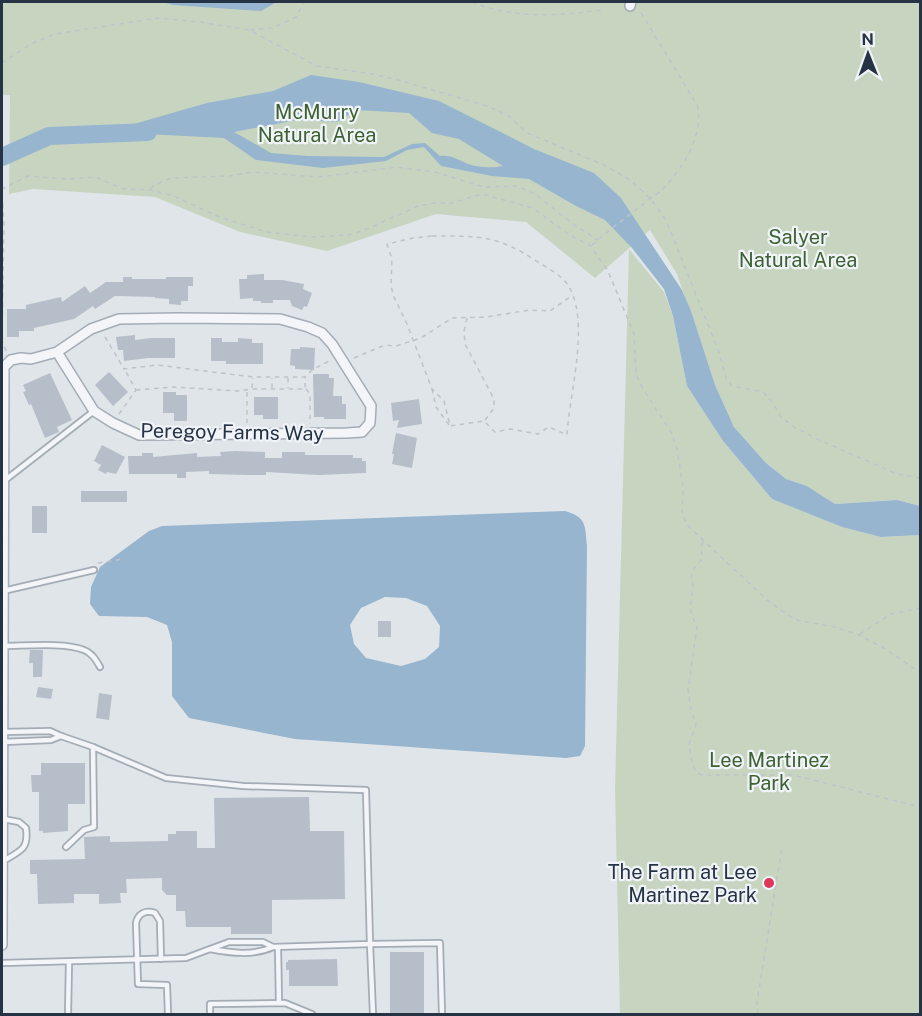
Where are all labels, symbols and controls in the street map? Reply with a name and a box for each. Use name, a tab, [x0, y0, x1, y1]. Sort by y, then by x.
north arrow	[838, 24, 898, 84]
text: N	[861, 30, 874, 49]
park label: McMurry Natural Area	[258, 100, 376, 147]
park label: Salyer Natural Area	[739, 225, 857, 272]
street label: Peregoy Farms Way	[140, 418, 324, 446]
park label: Lee Martinez Park	[709, 748, 829, 795]
place label: The Farm at Lee Martinez Park	[608, 860, 757, 907]
marker: The Farm at Lee Martinez Park	[762, 876, 776, 890]

